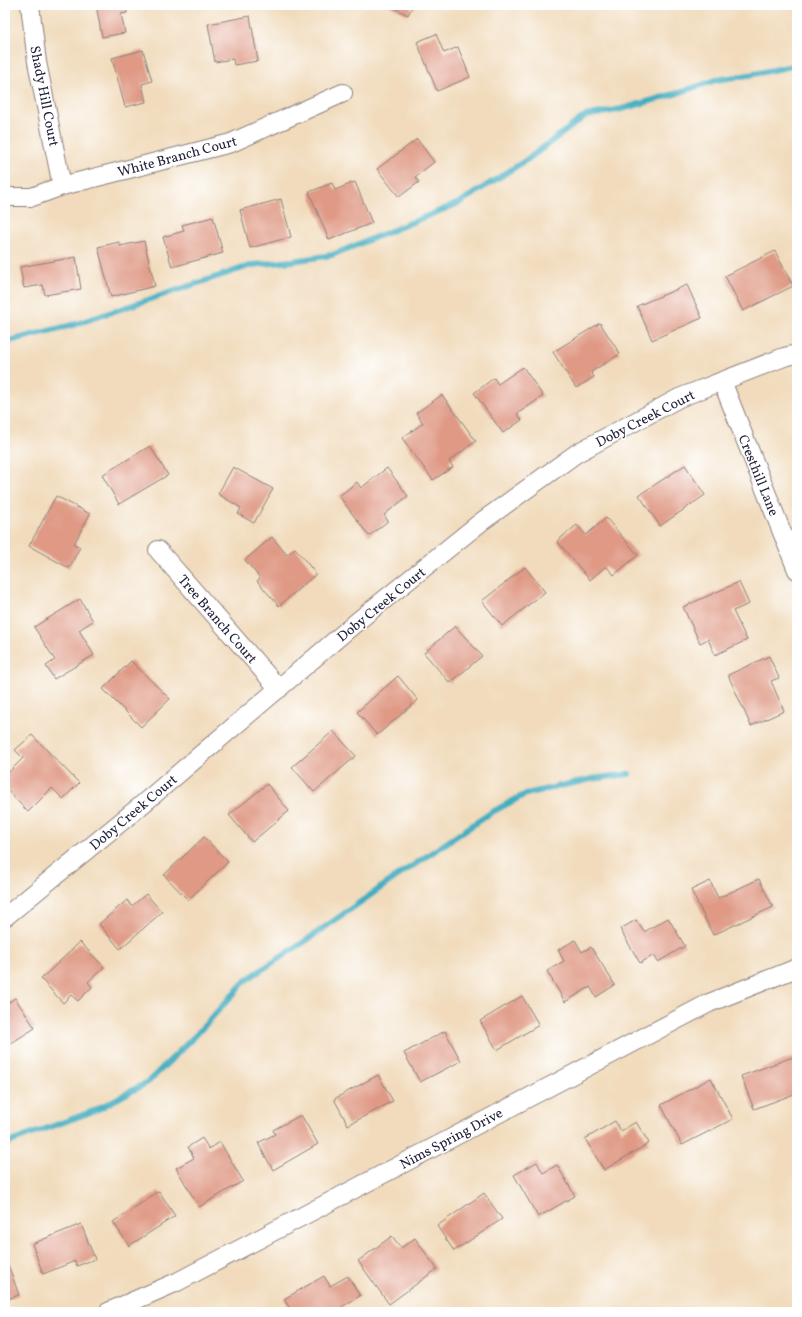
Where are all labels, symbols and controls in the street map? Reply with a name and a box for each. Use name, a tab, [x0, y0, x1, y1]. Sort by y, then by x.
street label: Shady Hill Court	[24, 44, 63, 148]
street label: White Branch Court	[116, 132, 239, 183]
street label: Doby Creek Court	[593, 386, 699, 453]
street label: Cresthill Lane	[733, 432, 783, 519]
street label: Doby Creek Court	[334, 563, 430, 647]
street label: Tree Branch Court	[173, 572, 261, 668]
street label: Doby Creek Court	[86, 771, 182, 855]
street label: Nims Spring Drive	[397, 1104, 507, 1175]

